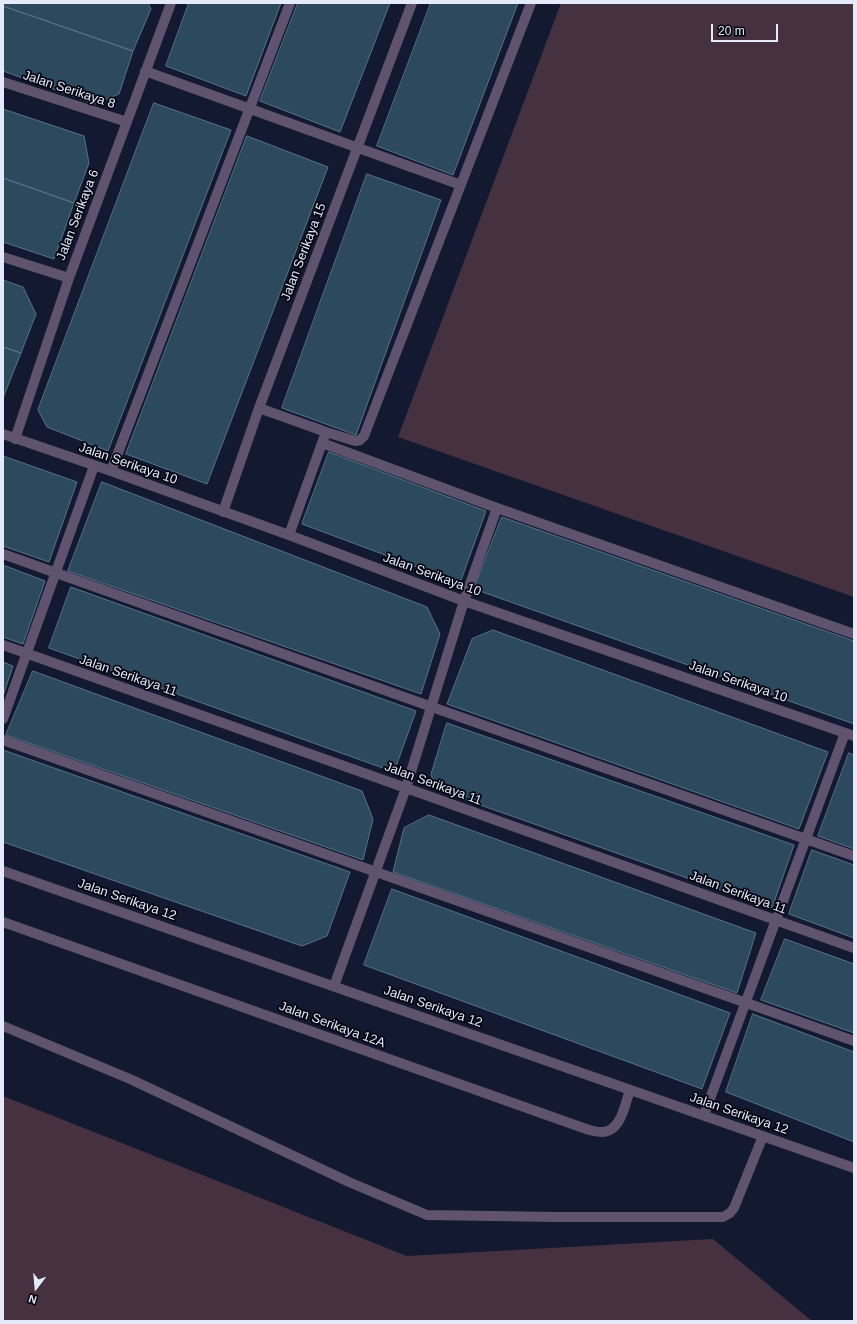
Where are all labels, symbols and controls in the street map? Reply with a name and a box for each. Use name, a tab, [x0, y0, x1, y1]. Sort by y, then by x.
scale bar	[713, 16, 780, 42]
text: 20 m	[718, 24, 745, 38]
street label: Jalan Serikaya 8	[21, 68, 117, 112]
street label: Jalan Serikaya 6	[53, 167, 103, 263]
street label: Jalan Serikaya 15	[278, 201, 330, 303]
street label: Jalan Serikaya 10	[77, 440, 179, 488]
street label: Jalan Serikaya 10	[381, 550, 483, 600]
street label: Jalan Serikaya 11	[77, 652, 179, 700]
street label: Jalan Serikaya 10	[687, 658, 789, 706]
street label: Jalan Serikaya 11	[382, 759, 484, 809]
street label: Jalan Serikaya 11	[687, 868, 789, 918]
street label: Jalan Serikaya 12	[76, 876, 178, 924]
street label: Jalan Serikaya 12	[382, 983, 484, 1031]
street label: Jalan Serikaya 12A	[277, 999, 387, 1051]
street label: Jalan Serikaya 12	[688, 1090, 790, 1138]
north arrow	[16, 1268, 56, 1308]
text: N	[27, 1293, 38, 1306]

